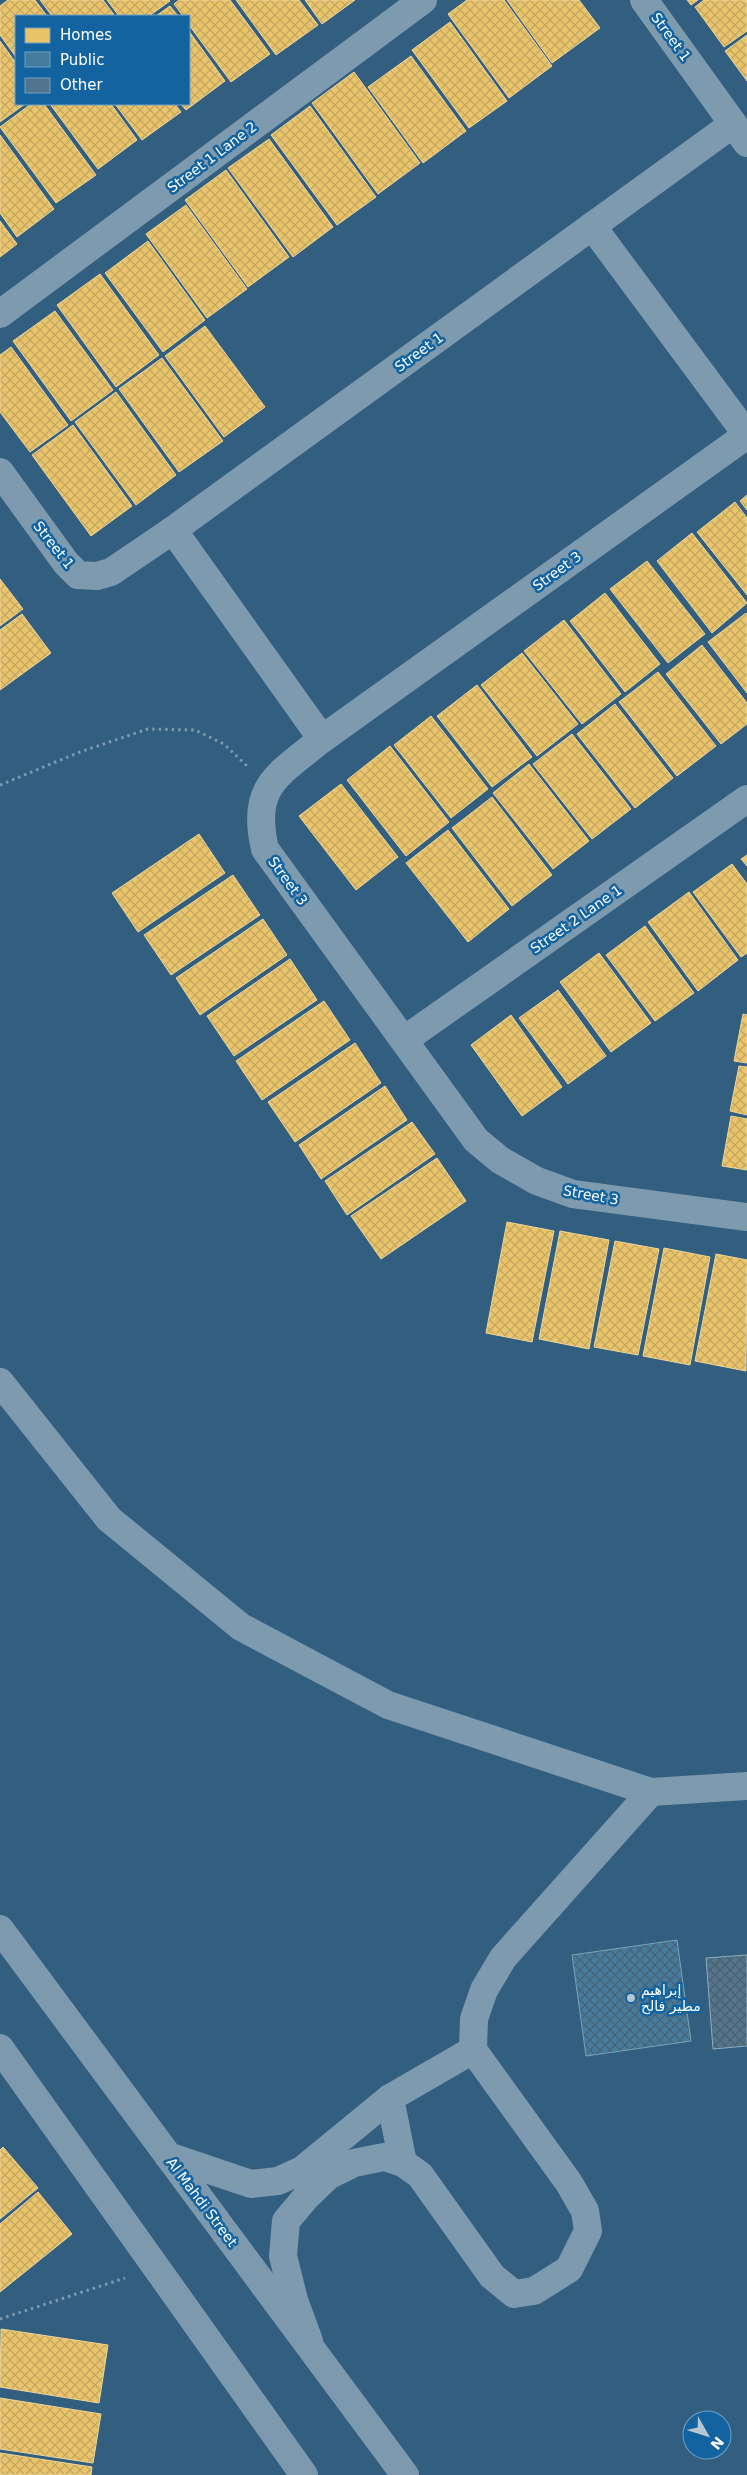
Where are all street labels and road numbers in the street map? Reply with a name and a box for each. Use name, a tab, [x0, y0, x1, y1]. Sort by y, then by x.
street label: Street 1	[648, 10, 694, 64]
street label: Street 1 Lane 2	[164, 118, 260, 196]
street label: Street 1	[392, 329, 446, 375]
street label: Street 1	[30, 518, 78, 572]
street label: Street 3	[530, 548, 584, 594]
street label: Street 3	[265, 854, 311, 908]
street label: Street 2 Lane 1	[527, 882, 625, 956]
street label: Street 3	[562, 1182, 620, 1208]
street label: Al Mahdi Street	[163, 2154, 241, 2250]

